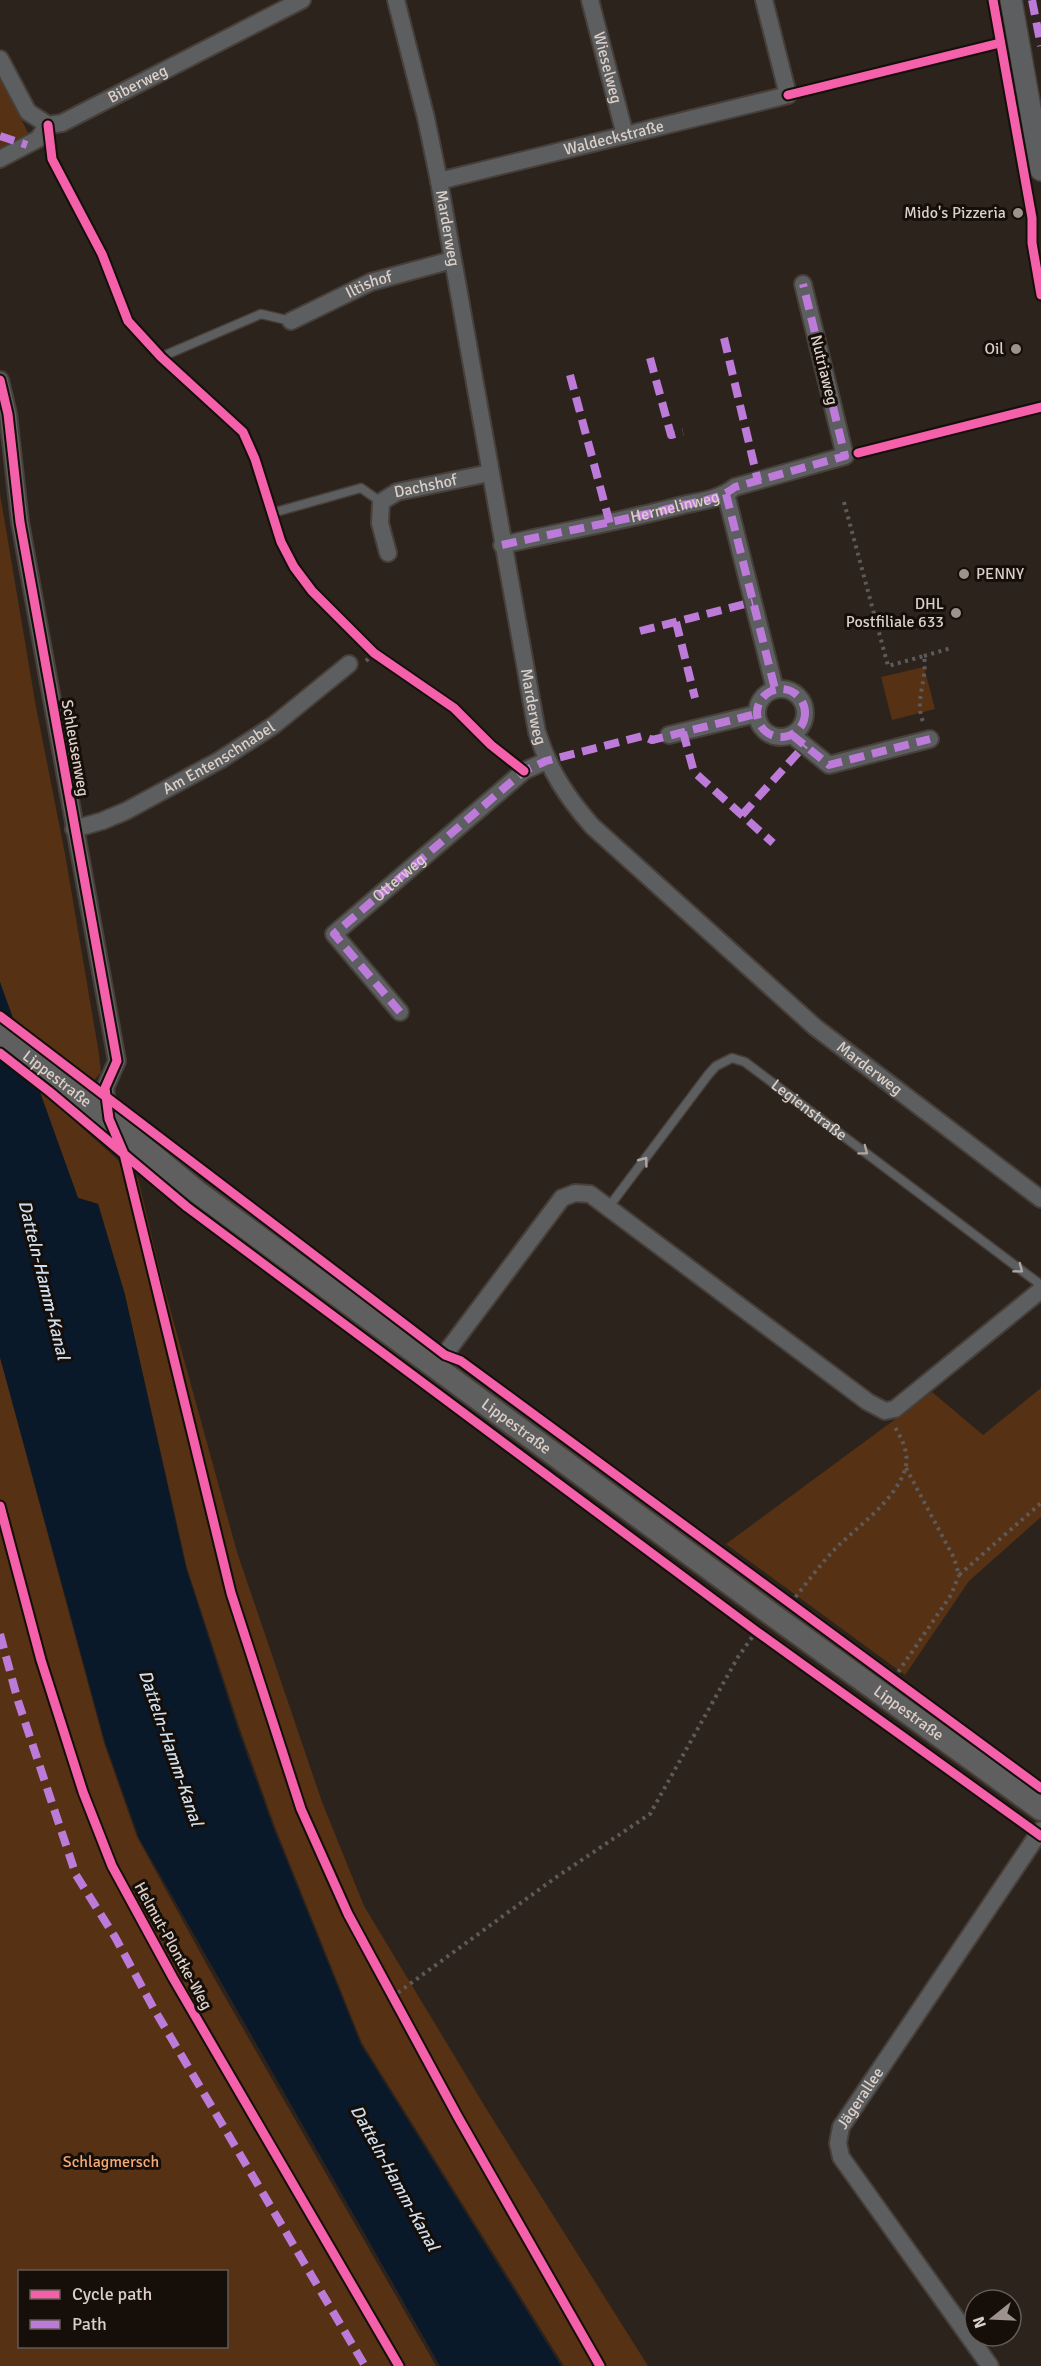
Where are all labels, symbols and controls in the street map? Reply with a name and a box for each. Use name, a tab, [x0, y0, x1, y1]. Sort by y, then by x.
street label: Wieselweg	[589, 30, 626, 106]
street label: Biberweg	[104, 61, 171, 108]
street label: Waldeckstraße	[562, 116, 666, 160]
street label: Marderweg	[431, 188, 464, 268]
place label: Mido's Pizzeria	[904, 203, 1006, 223]
marker: Mido's Pizzeria	[1011, 206, 1025, 220]
street label: Iltishof	[342, 267, 395, 303]
street label: Nutriaweg	[806, 333, 842, 407]
place label: Oil	[984, 339, 1004, 359]
marker: Oil	[1009, 342, 1023, 356]
street label: Dachshof	[392, 470, 459, 502]
street label: Hermelinweg	[629, 487, 722, 527]
place label: PENNY	[976, 564, 1024, 584]
marker: PENNY	[957, 567, 971, 581]
place label: DHL Postfiliale 633	[846, 594, 944, 632]
marker: DHL Postfiliale 633	[949, 606, 963, 620]
street label: Marderweg	[516, 667, 551, 748]
street label: Schleusenweg	[57, 698, 93, 798]
street label: Am Entenschnabel	[159, 717, 279, 799]
street label: Otterweg	[368, 850, 430, 906]
street label: Marderweg	[833, 1037, 906, 1100]
street label: Lippestraße	[18, 1046, 96, 1112]
street label: Legienstraße	[767, 1075, 851, 1145]
one-way arrow	[857, 1144, 868, 1155]
one-way arrow	[636, 1157, 647, 1168]
water label: Datteln-Hamm-Kanal	[14, 1198, 75, 1364]
one-way arrow	[1012, 1261, 1023, 1272]
street label: Lippestraße	[477, 1394, 555, 1459]
water label: Datteln-Hamm-Kanal	[134, 1667, 209, 1831]
street label: Lippestraße	[870, 1681, 948, 1745]
street label: Helmut-Plontke-Weg	[130, 1879, 216, 2013]
street label: Jägerallee	[832, 2063, 888, 2133]
water label: Datteln-Hamm-Kanal	[346, 2101, 445, 2256]
park label: Schlagmersch	[63, 2152, 159, 2172]
legend	[18, 2270, 228, 2348]
text: Cycle path	[72, 2283, 152, 2305]
north arrow	[963, 2288, 1023, 2348]
text: Path	[72, 2313, 107, 2335]
text: N	[968, 2314, 991, 2331]

